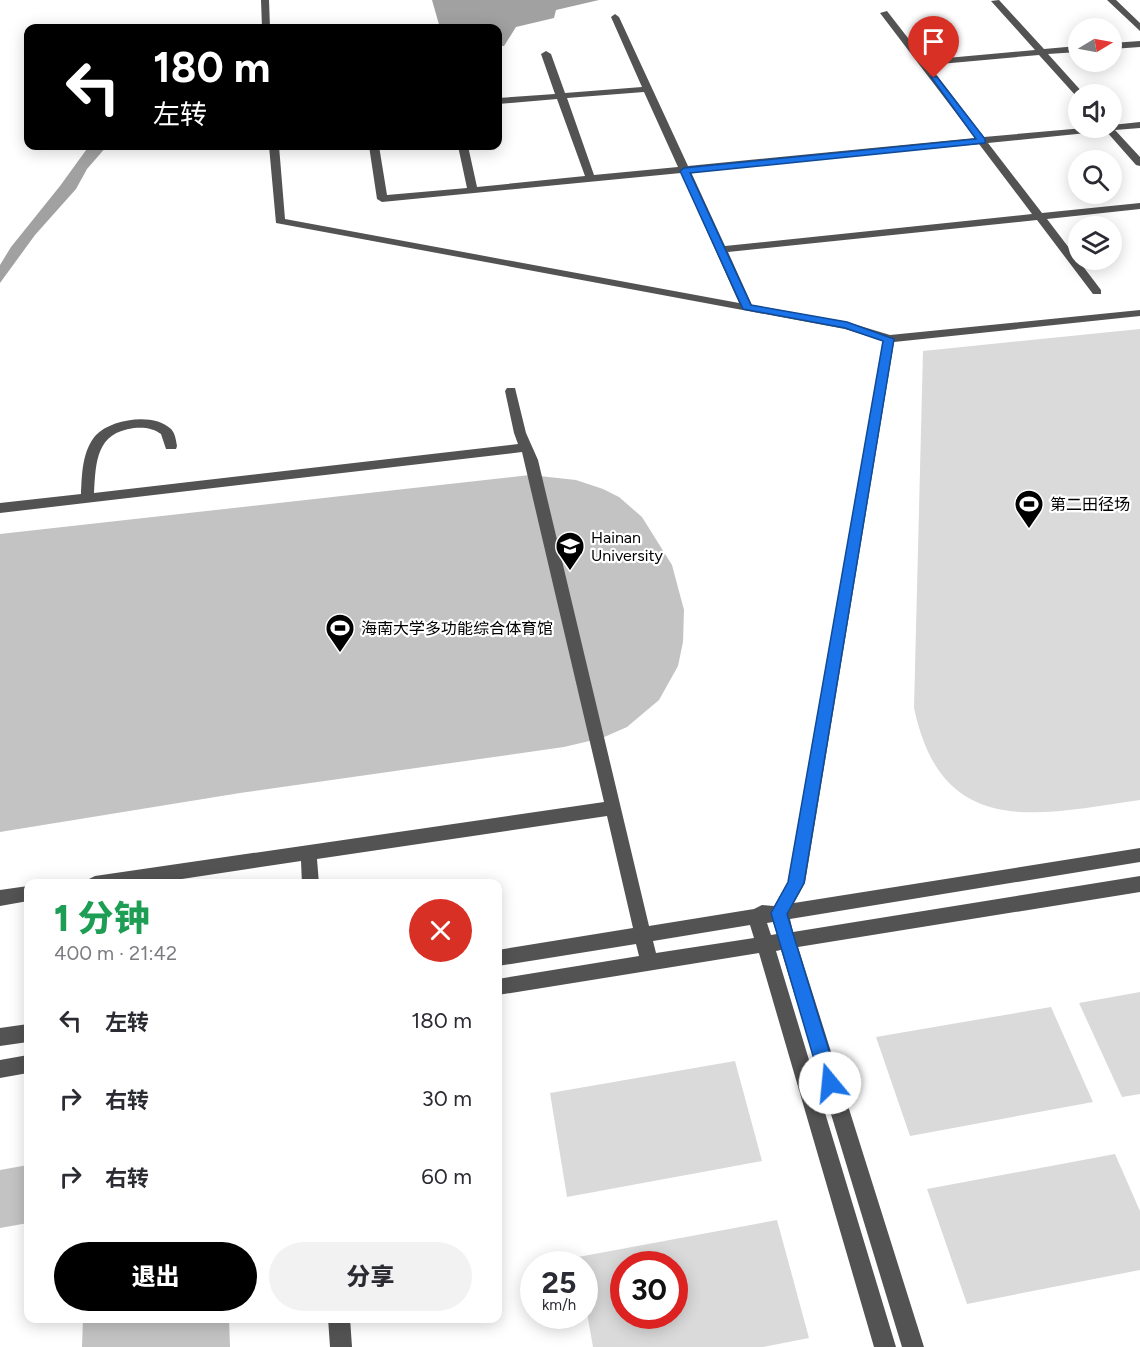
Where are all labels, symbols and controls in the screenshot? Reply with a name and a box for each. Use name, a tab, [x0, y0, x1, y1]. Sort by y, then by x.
pin	[908, 16, 959, 78]
north arrow	[1068, 18, 1122, 72]
map controls	[1068, 18, 1122, 270]
icon: arrive	[917, 25, 950, 58]
text: 180 m	[153, 42, 270, 93]
icon: left	[54, 48, 132, 126]
button: sound	[1068, 84, 1122, 138]
text: 左转	[153, 98, 207, 131]
button: search	[1068, 150, 1122, 204]
button: layers	[1068, 216, 1122, 270]
sports icon: 第二田径场	[1013, 488, 1045, 530]
place label: 第二田径场	[1050, 495, 1130, 514]
place label: Hainan University	[591, 528, 663, 565]
school or university icon: Hainan University	[554, 530, 586, 572]
sports icon: 海南大学多功能综合体育馆	[324, 612, 356, 654]
place label: 海南大学多功能综合体育馆	[361, 619, 553, 638]
text: 1 分钟	[54, 897, 150, 940]
button: close	[409, 899, 472, 962]
text: 400 m · 21:42	[54, 941, 177, 965]
icon: left	[54, 1004, 87, 1037]
text: 180 m	[411, 1007, 472, 1034]
text: 左转	[105, 1009, 149, 1036]
position arrow	[798, 1051, 862, 1115]
icon: right	[54, 1082, 87, 1115]
text: 30 m	[422, 1085, 472, 1112]
text: 右转	[105, 1087, 149, 1114]
icon: right	[54, 1160, 87, 1193]
text: 60 m	[421, 1163, 472, 1190]
text: 右转	[105, 1165, 149, 1192]
button: 退出	[54, 1242, 257, 1311]
button: 分享	[269, 1242, 472, 1311]
speed limit sign: 30	[610, 1251, 688, 1329]
text: 25	[542, 1264, 576, 1301]
text: km/h	[542, 1296, 576, 1314]

